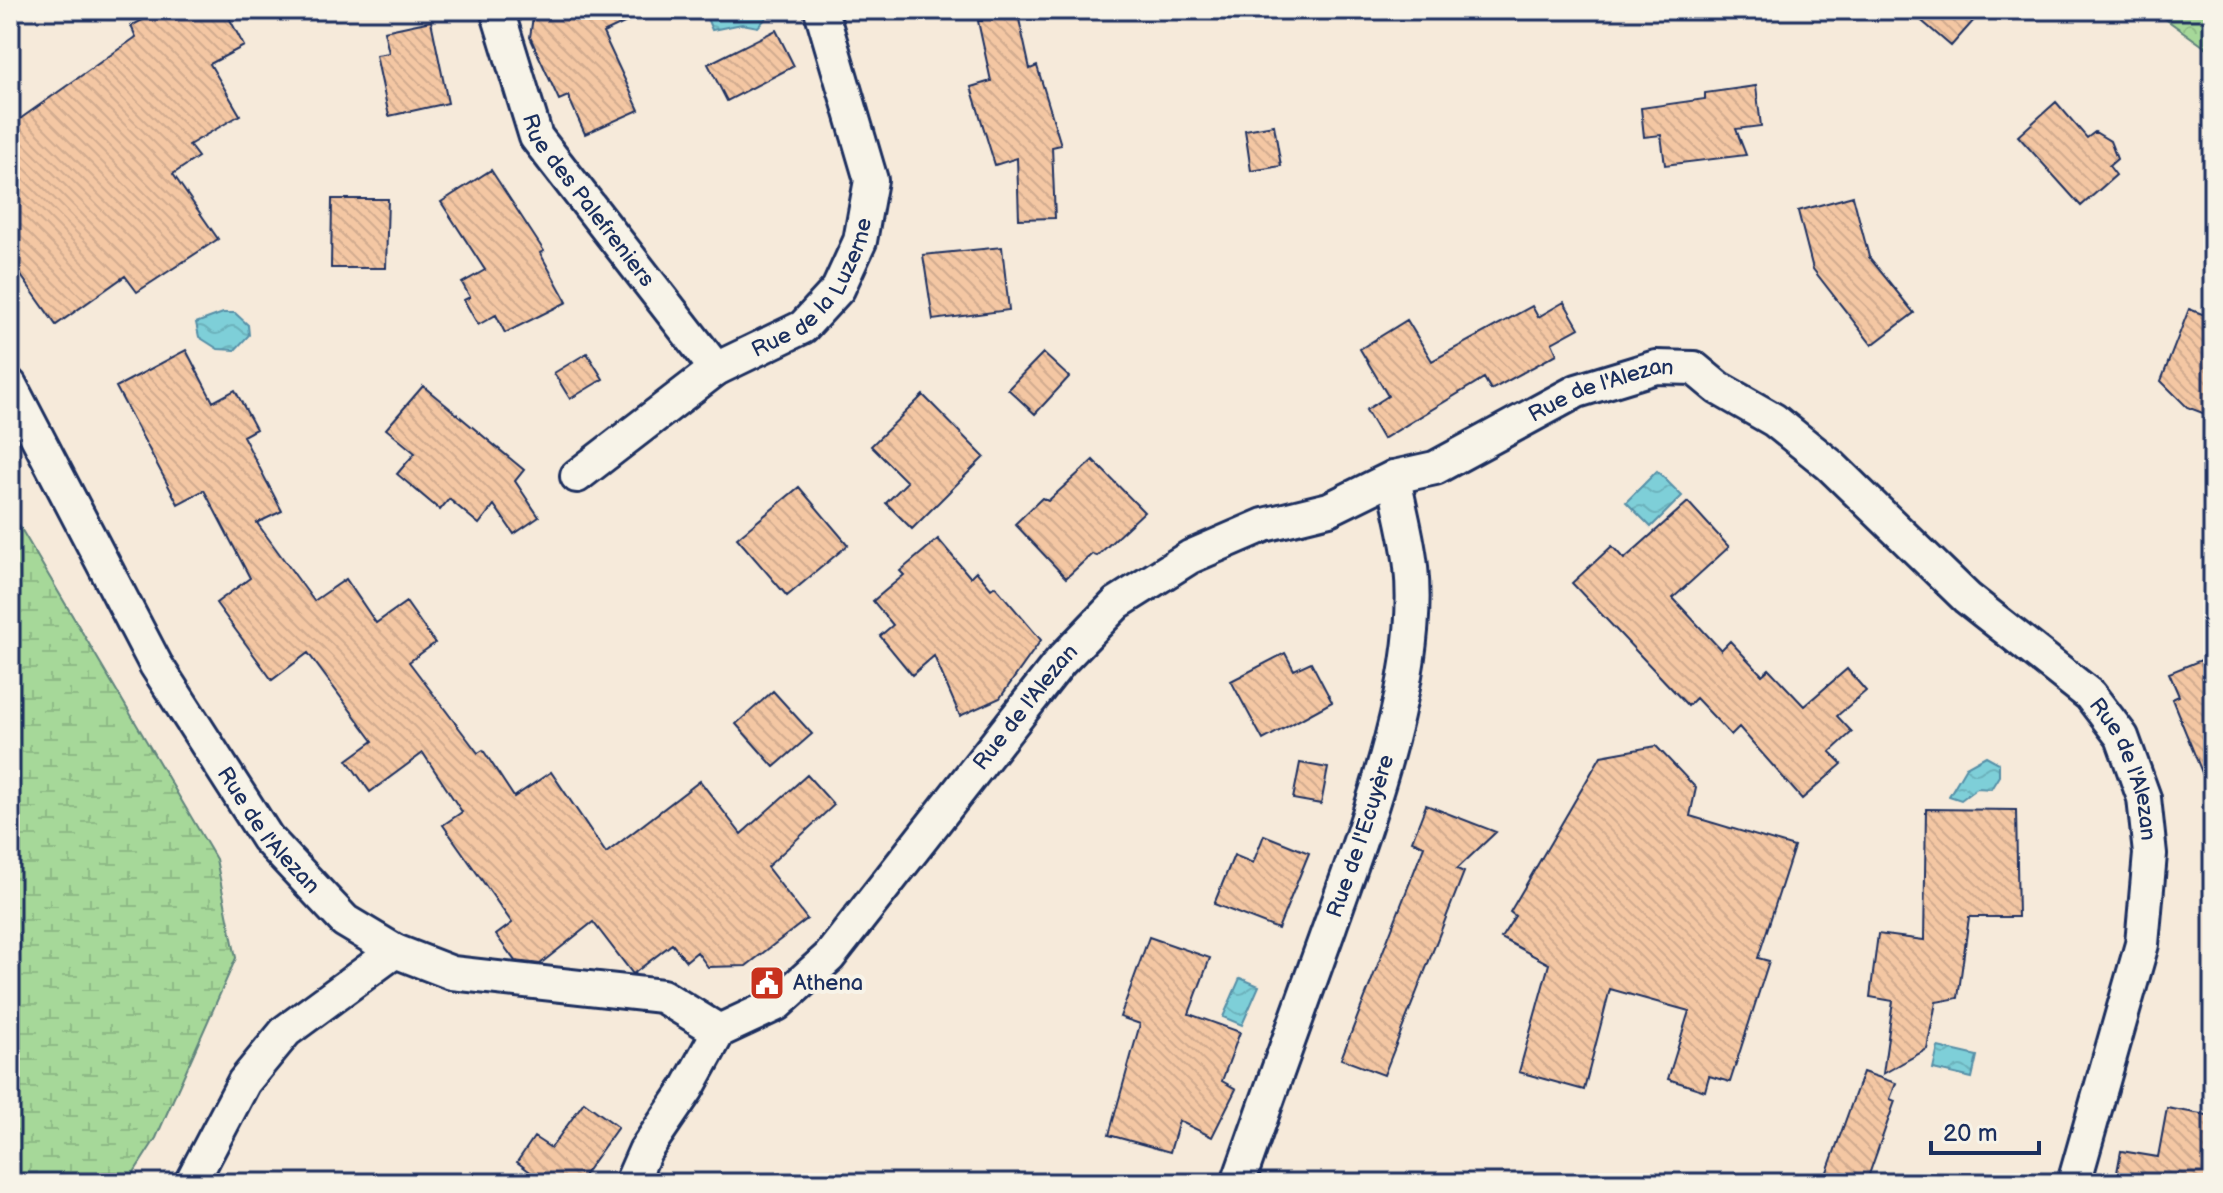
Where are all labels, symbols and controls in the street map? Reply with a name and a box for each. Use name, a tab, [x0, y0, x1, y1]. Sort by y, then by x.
street label: Rue des Palefreniers	[516, 110, 661, 292]
street label: Rue de la Luzerne	[747, 216, 877, 363]
street label: Rue de l'Alezan	[1524, 353, 1674, 428]
street label: Rue de l'Alezan	[967, 638, 1084, 775]
street label: Rue de l'Alezan	[2083, 692, 2162, 842]
street label: Rue de l'Ecuyère	[1321, 752, 1400, 921]
street label: Rue de l'Alezan	[211, 762, 326, 899]
public building icon: Athena	[748, 964, 786, 1002]
place label: Athena	[793, 970, 863, 997]
scale bar	[1931, 1105, 2039, 1155]
text: 20 m	[1943, 1119, 1998, 1148]

